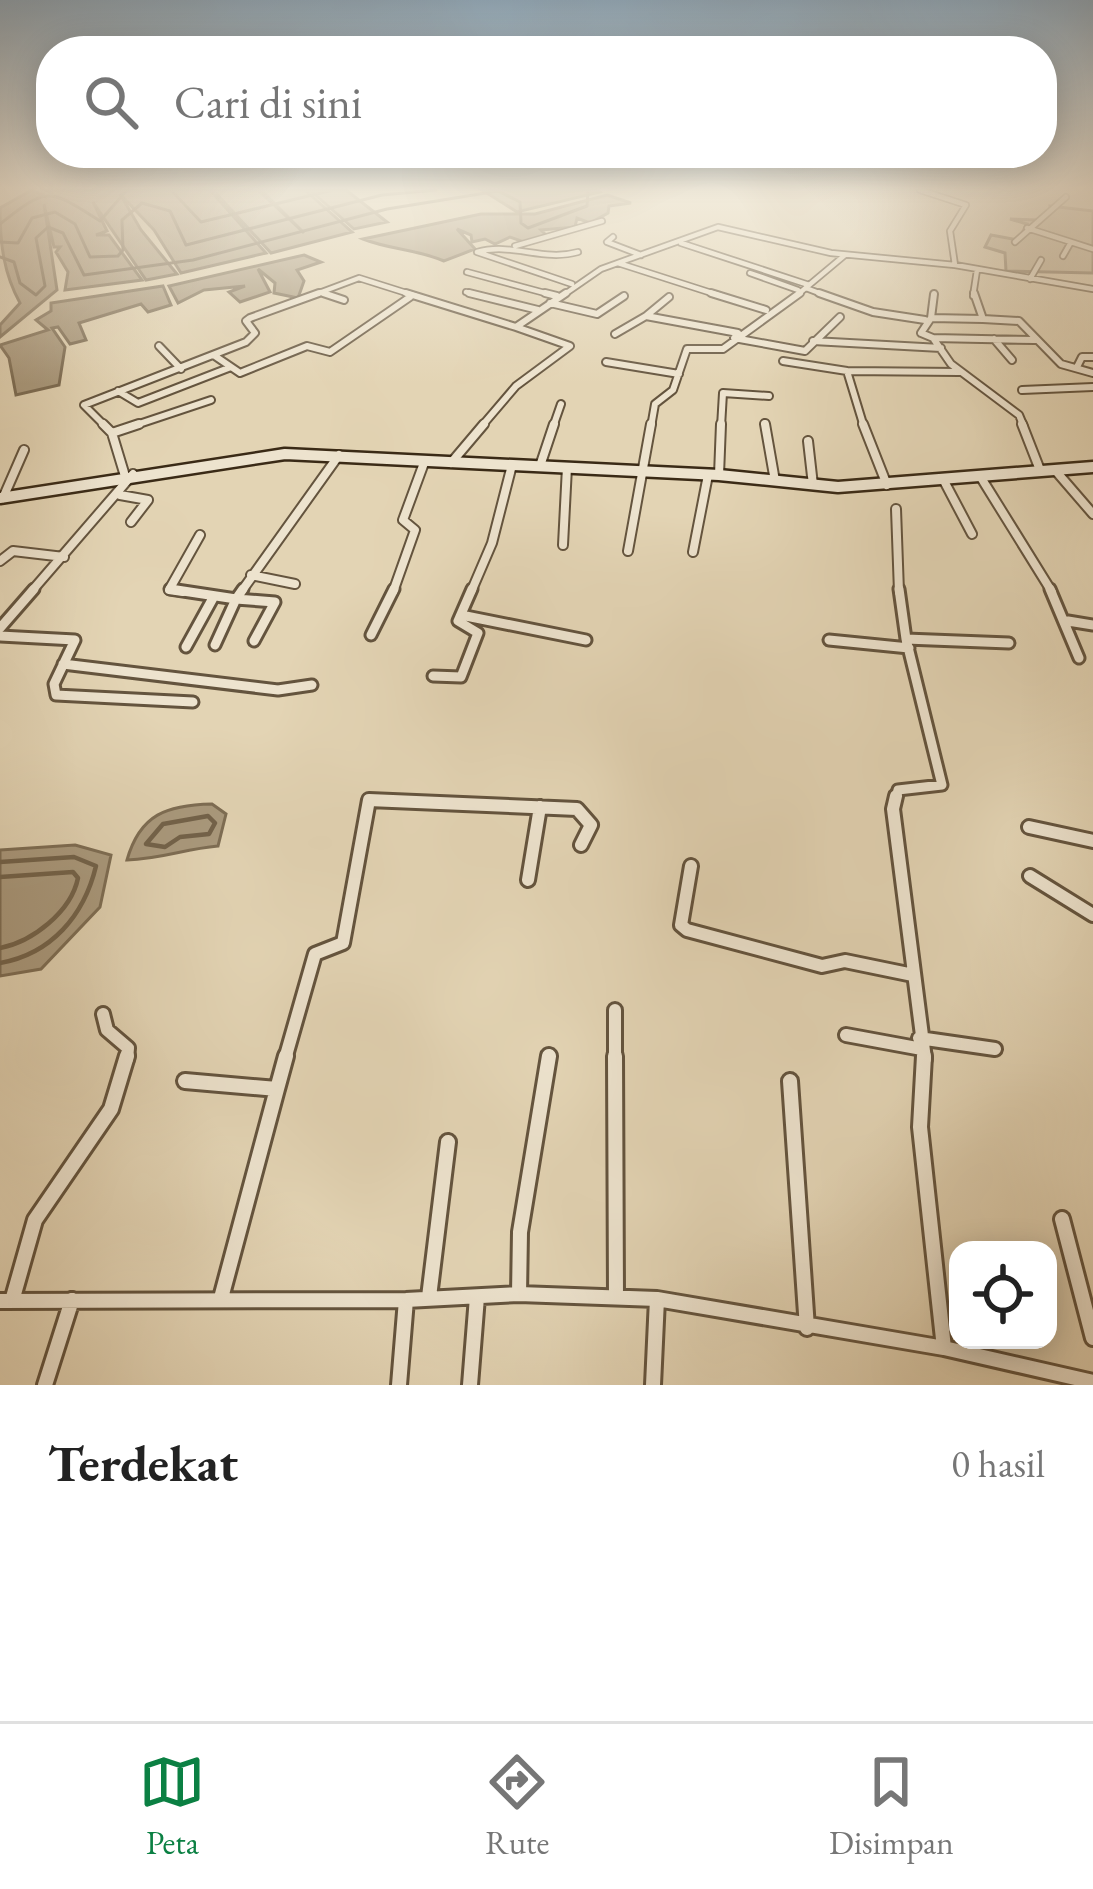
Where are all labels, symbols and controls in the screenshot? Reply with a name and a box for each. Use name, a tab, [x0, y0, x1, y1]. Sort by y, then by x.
search box	[36, 36, 1057, 168]
icon: search	[78, 69, 144, 135]
text: Cari di sini	[174, 73, 362, 131]
map controls	[949, 1241, 1057, 1349]
button: locate	[949, 1241, 1057, 1349]
text: Terdekat	[48, 1430, 238, 1496]
text: 0 hasil	[951, 1438, 1045, 1489]
tab: Peta	[139, 1749, 205, 1864]
tab: Rute	[484, 1749, 550, 1864]
tab: Disimpan	[829, 1749, 954, 1864]

